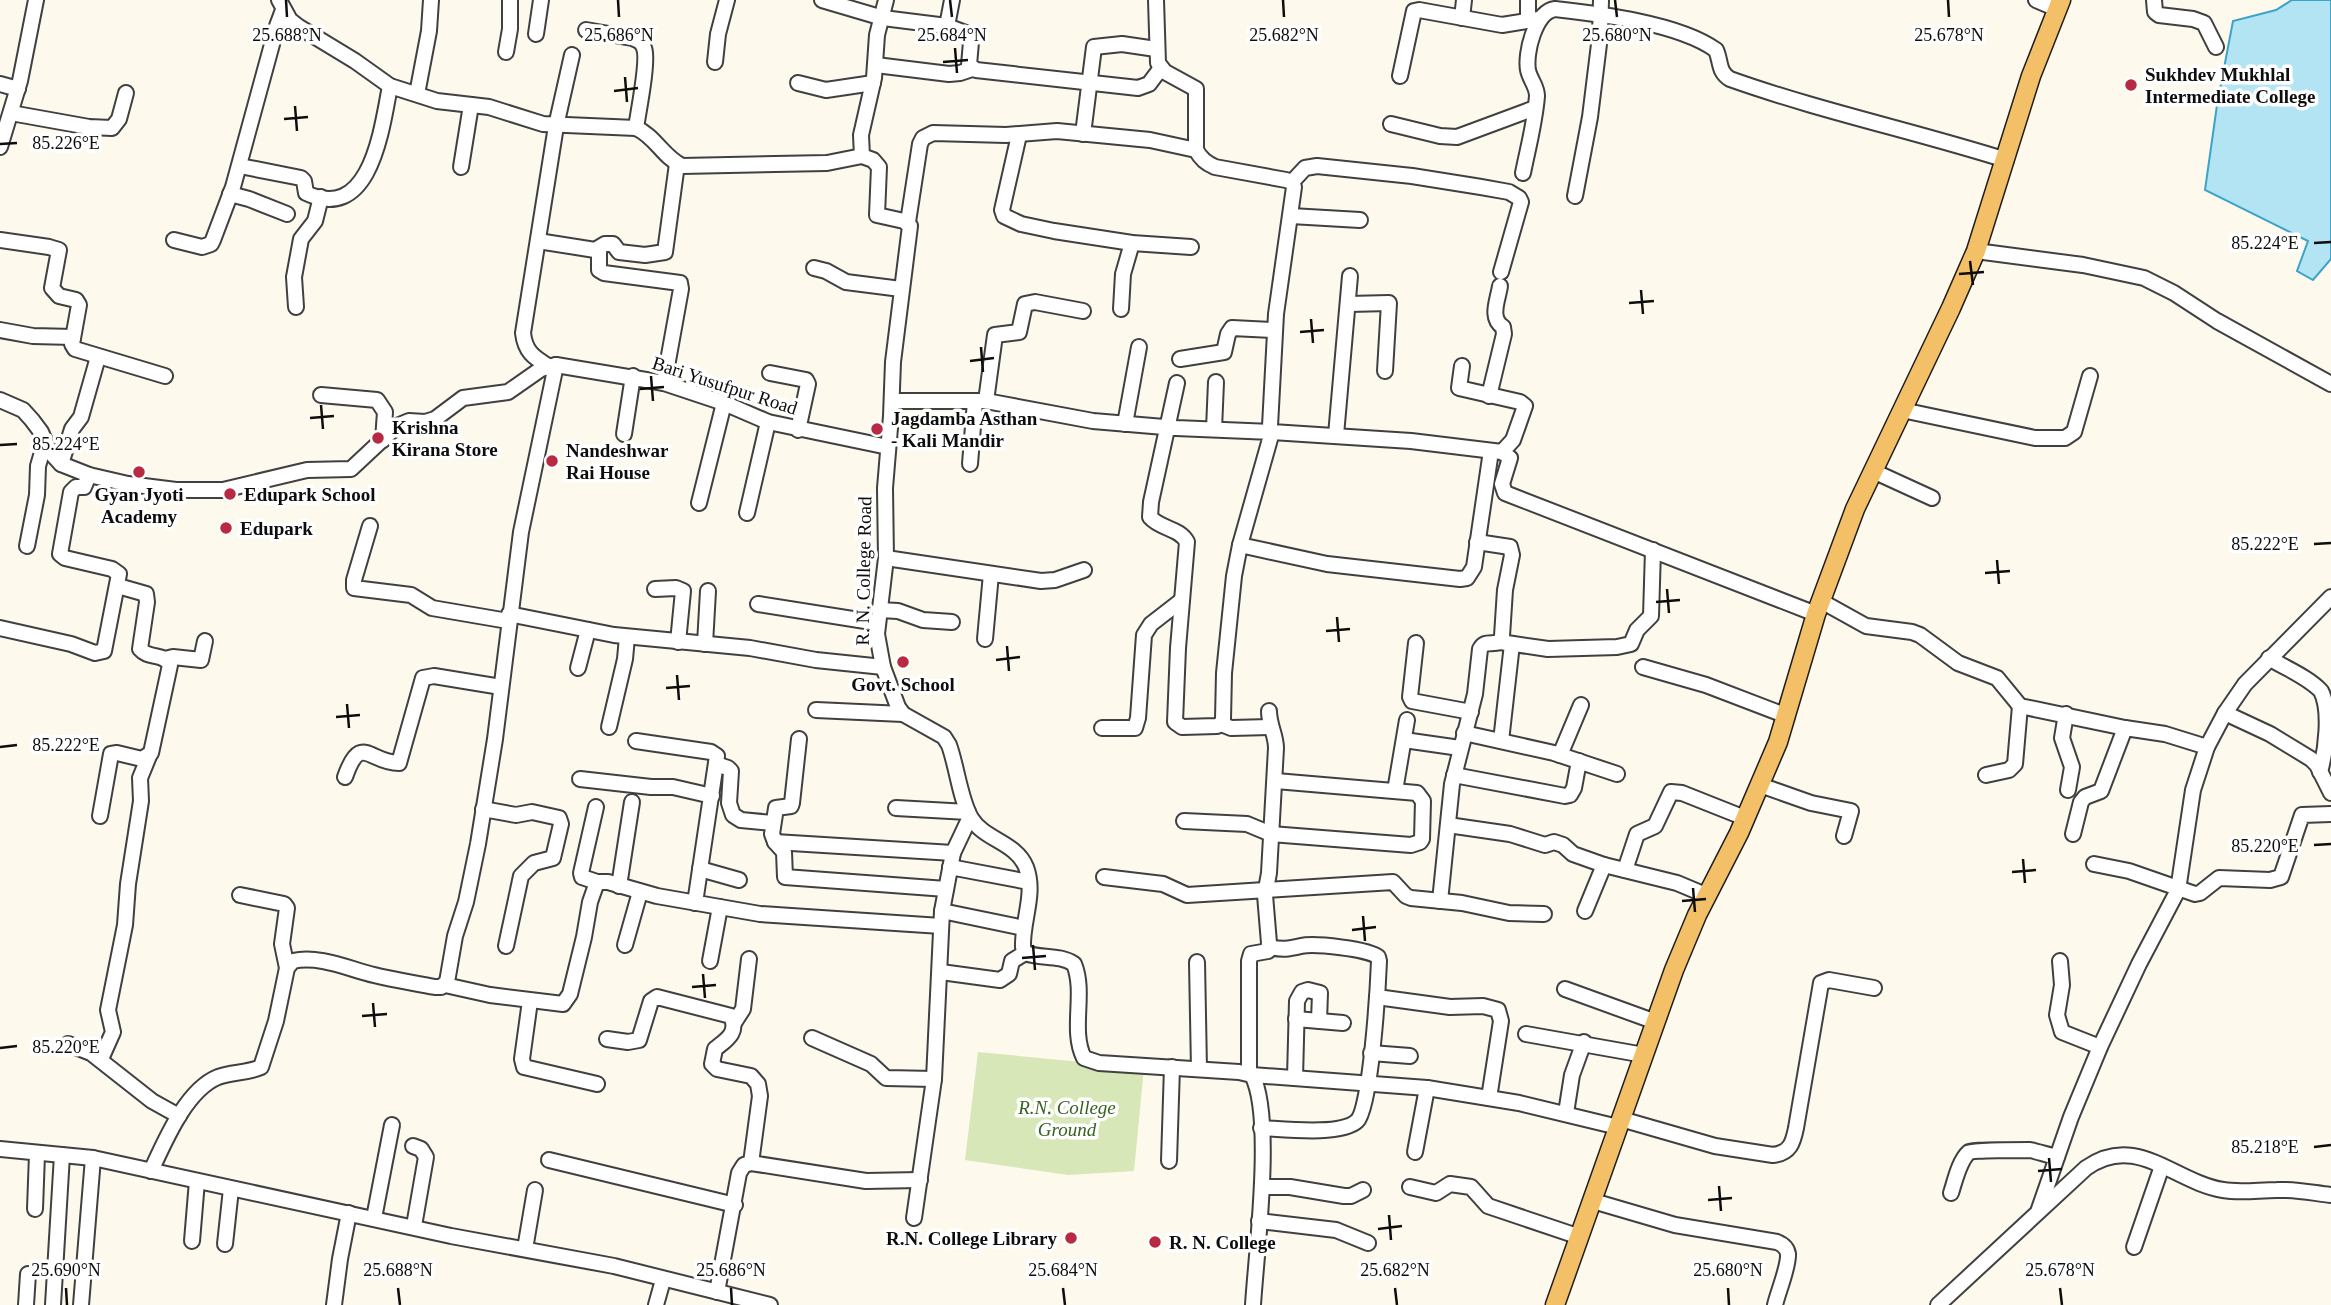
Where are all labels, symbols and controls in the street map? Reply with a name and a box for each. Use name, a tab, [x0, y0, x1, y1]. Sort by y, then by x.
text: 25.688°N	[252, 25, 322, 45]
text: 25.686°N	[584, 25, 654, 45]
text: 25.684°N	[917, 25, 987, 45]
text: 25.682°N	[1249, 25, 1319, 45]
text: 25.680°N	[1582, 25, 1652, 45]
text: 25.678°N	[1914, 25, 1984, 45]
place label: Sukhdev Mukhlal Intermediate College	[2145, 64, 2315, 107]
marker: Sukhdev Mukhlal Intermediate College	[2123, 77, 2139, 93]
text: 85.226°E	[32, 133, 100, 153]
text: 85.224°E	[2231, 233, 2299, 253]
street label: Bari Yusufpur Road	[650, 352, 800, 419]
place label: Jagdamba Asthan - Kali Mandir	[891, 408, 1038, 451]
place label: Krishna Kirana Store	[392, 417, 498, 460]
marker: Jagdamba Asthan - Kali Mandir	[869, 421, 885, 437]
marker: Krishna Kirana Store	[370, 430, 386, 446]
text: 85.224°E	[32, 434, 100, 454]
place label: Nandeshwar Rai House	[566, 440, 669, 483]
marker: Nandeshwar Rai House	[544, 453, 560, 469]
marker: Gyan Jyoti Academy	[131, 464, 147, 480]
place label: Gyan Jyoti Academy	[94, 484, 184, 527]
place label: Edupark School	[244, 484, 375, 505]
marker: Edupark School	[222, 486, 238, 502]
street label: R. N. College Road	[852, 496, 875, 646]
place label: Edupark	[240, 518, 313, 539]
marker: Edupark	[218, 520, 234, 536]
text: 85.222°E	[2231, 534, 2299, 554]
marker: Govt. School	[895, 654, 911, 670]
place label: Govt. School	[851, 674, 955, 695]
text: 85.222°E	[32, 735, 100, 755]
text: 85.220°E	[2231, 836, 2299, 856]
text: 85.220°E	[32, 1037, 100, 1057]
park label: R.N. College Ground	[1017, 1097, 1116, 1140]
text: 85.218°E	[2231, 1137, 2299, 1157]
place label: R.N. College Library	[886, 1228, 1057, 1249]
marker: R.N. College Library	[1063, 1230, 1079, 1246]
place label: R. N. College	[1169, 1232, 1276, 1253]
marker: R. N. College	[1147, 1234, 1163, 1250]
text: 25.690°N	[31, 1260, 101, 1280]
text: 25.688°N	[363, 1260, 433, 1280]
text: 25.686°N	[696, 1260, 766, 1280]
text: 25.684°N	[1028, 1260, 1098, 1280]
text: 25.682°N	[1360, 1260, 1430, 1280]
text: 25.680°N	[1693, 1260, 1763, 1280]
text: 25.678°N	[2025, 1260, 2095, 1280]

